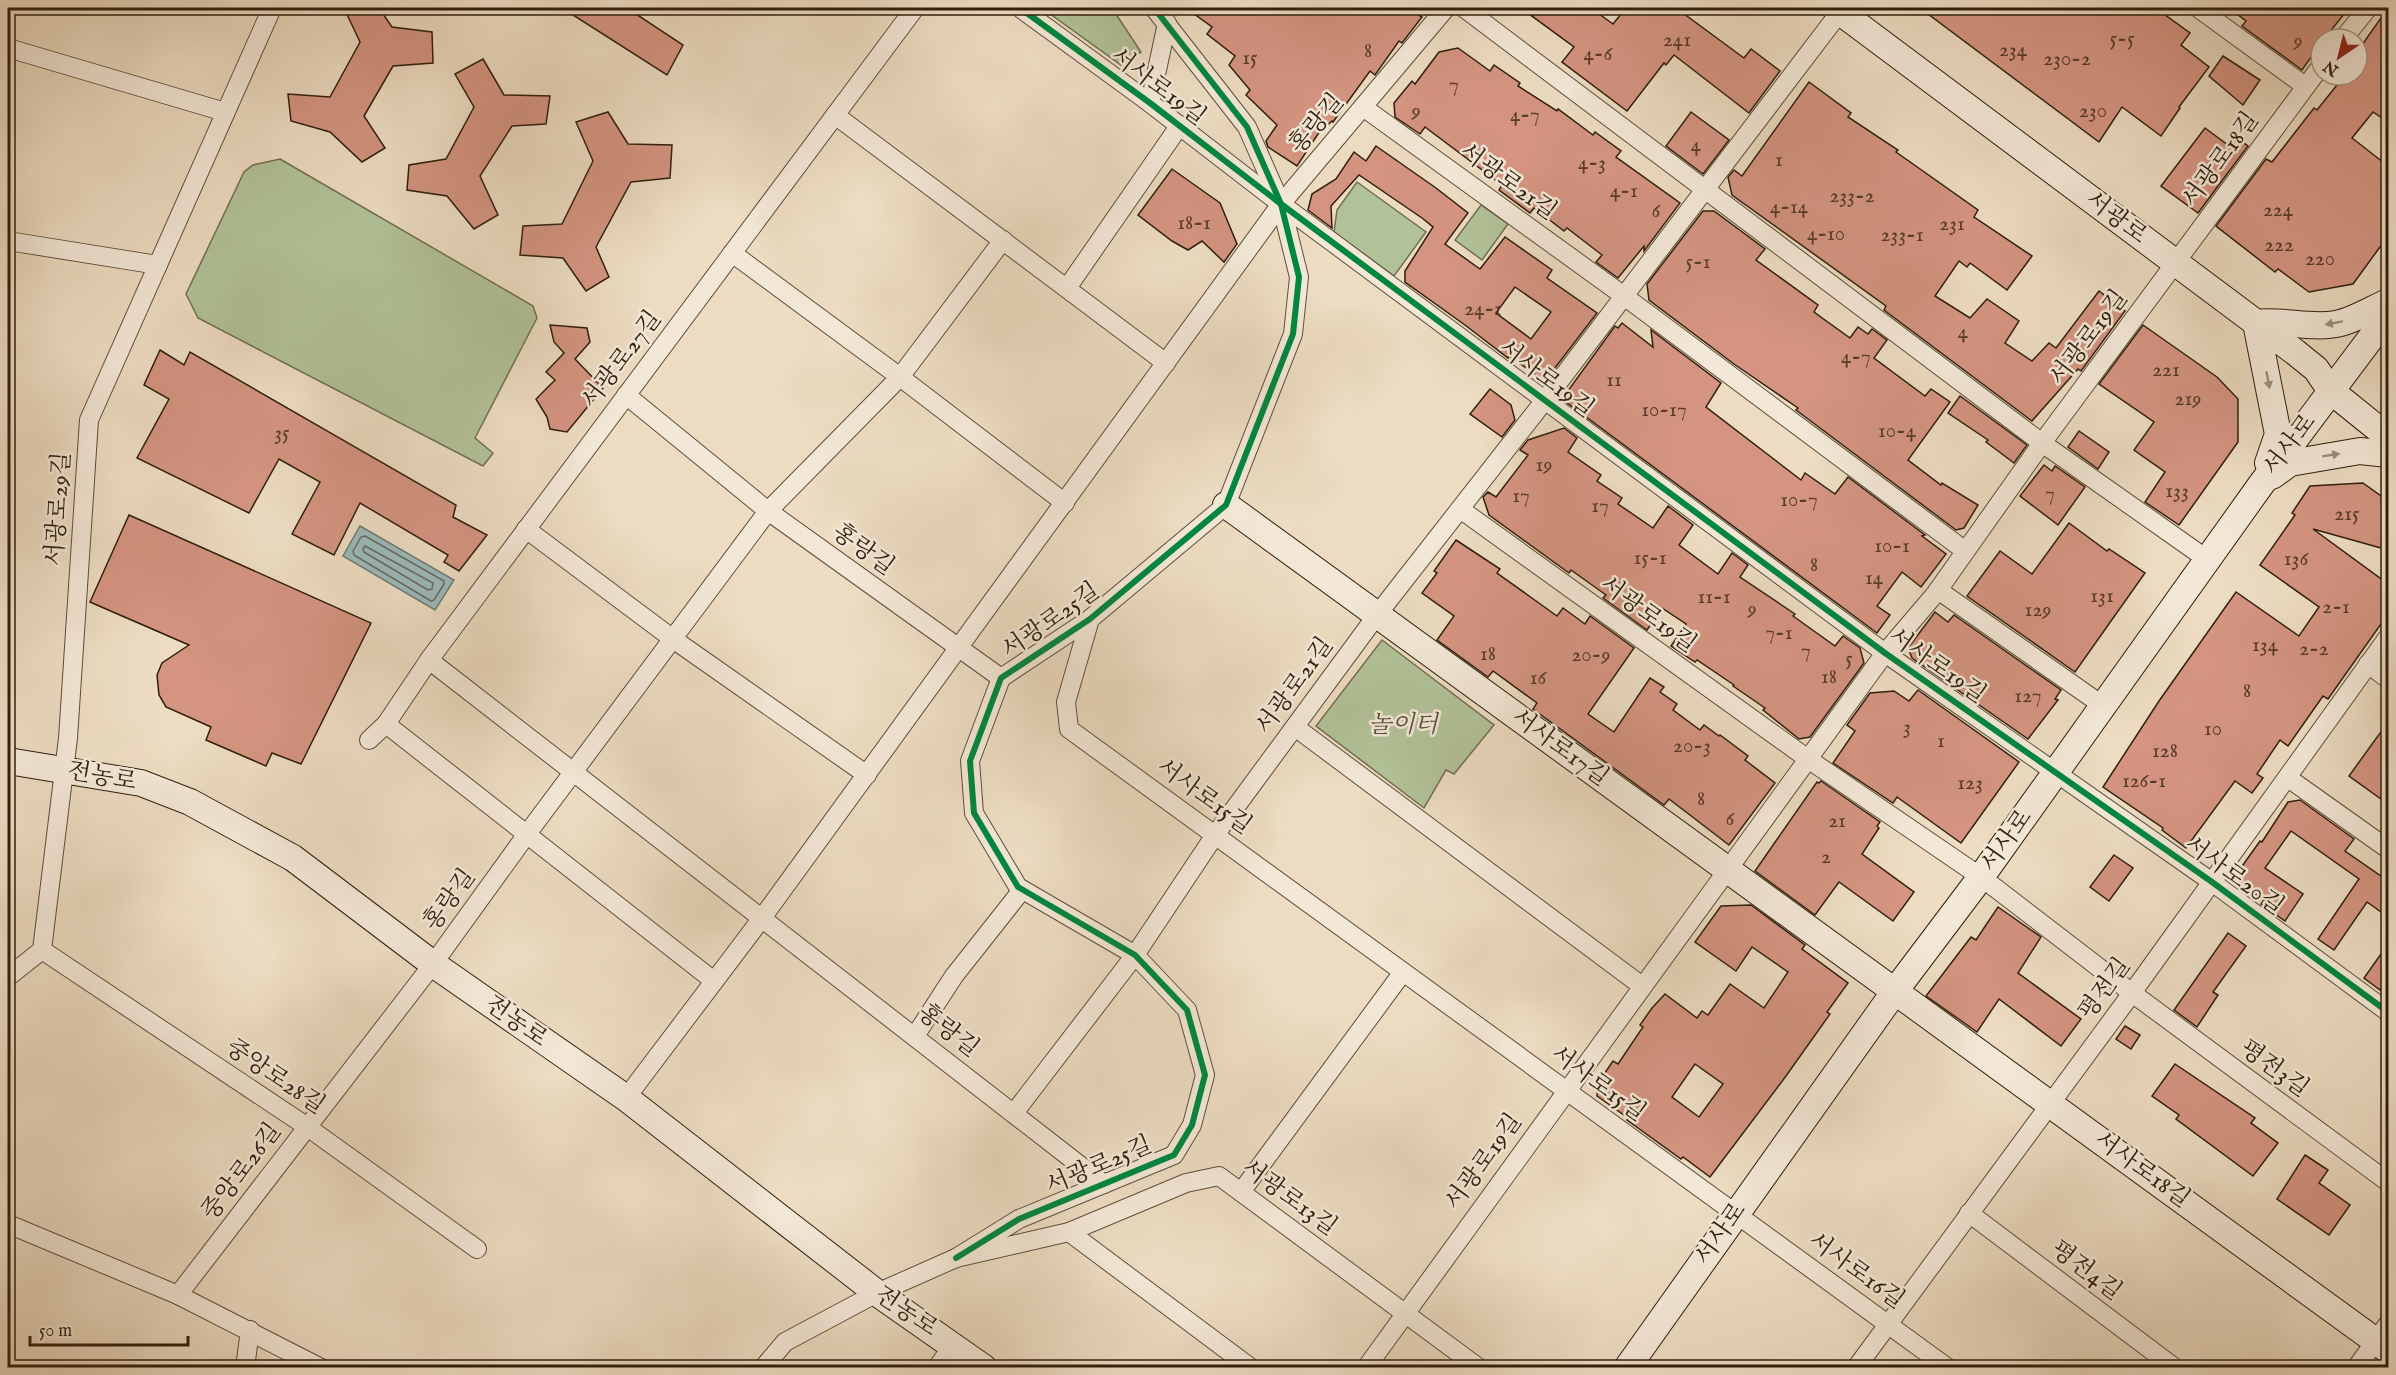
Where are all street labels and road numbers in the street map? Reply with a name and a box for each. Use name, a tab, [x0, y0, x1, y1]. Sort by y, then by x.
street label: 서사로19길	[1104, 41, 1212, 133]
street label: 홍랑길	[1283, 87, 1351, 161]
street label: 서광로18길	[2176, 106, 2266, 214]
street label: 서광로21길	[1453, 136, 1563, 228]
street label: 서광로	[2079, 185, 2153, 251]
street label: 서광로19길	[2043, 284, 2135, 392]
street label: 서광로27길	[575, 305, 669, 415]
street label: 서사로19길	[1492, 333, 1600, 425]
street label: 서사로	[2257, 408, 2323, 482]
street label: 서광로29길	[40, 451, 78, 567]
street label: 홍랑길	[826, 517, 900, 583]
street label: 서광로19길	[1594, 569, 1702, 661]
street label: 서광로25길	[996, 576, 1106, 666]
street label: 서사로19길	[1882, 621, 1992, 711]
street label: 서광로21길	[1249, 631, 1341, 741]
street label: 서사로17길	[1505, 702, 1615, 794]
street label: 서사로15길	[1150, 752, 1258, 842]
street label: 전농로	[65, 756, 139, 798]
street label: 서사로	[1974, 804, 2040, 878]
street label: 서사로20길	[2178, 829, 2290, 923]
street label: 홍랑길	[417, 863, 483, 937]
street label: 평전길	[2072, 952, 2138, 1026]
street label: 전농로	[479, 989, 553, 1055]
street label: 홍랑길	[911, 997, 985, 1065]
street label: 중앙로28길	[219, 1032, 331, 1122]
street label: 평전3길	[2233, 1033, 2315, 1105]
street label: 서사로15길	[1544, 1039, 1652, 1129]
street label: 서광로19길	[1438, 1108, 1530, 1216]
street label: 중앙로26길	[195, 1117, 289, 1227]
street label: 서사로18길	[2088, 1125, 2196, 1215]
street label: 서광로25길	[1041, 1130, 1157, 1202]
street label: 서광로13길	[1235, 1153, 1343, 1243]
street label: 서사로	[1688, 1197, 1754, 1271]
street label: 서사로16길	[1802, 1226, 1910, 1316]
street label: 평전4길	[2044, 1234, 2128, 1308]
street label: 전농로	[868, 1280, 944, 1344]

